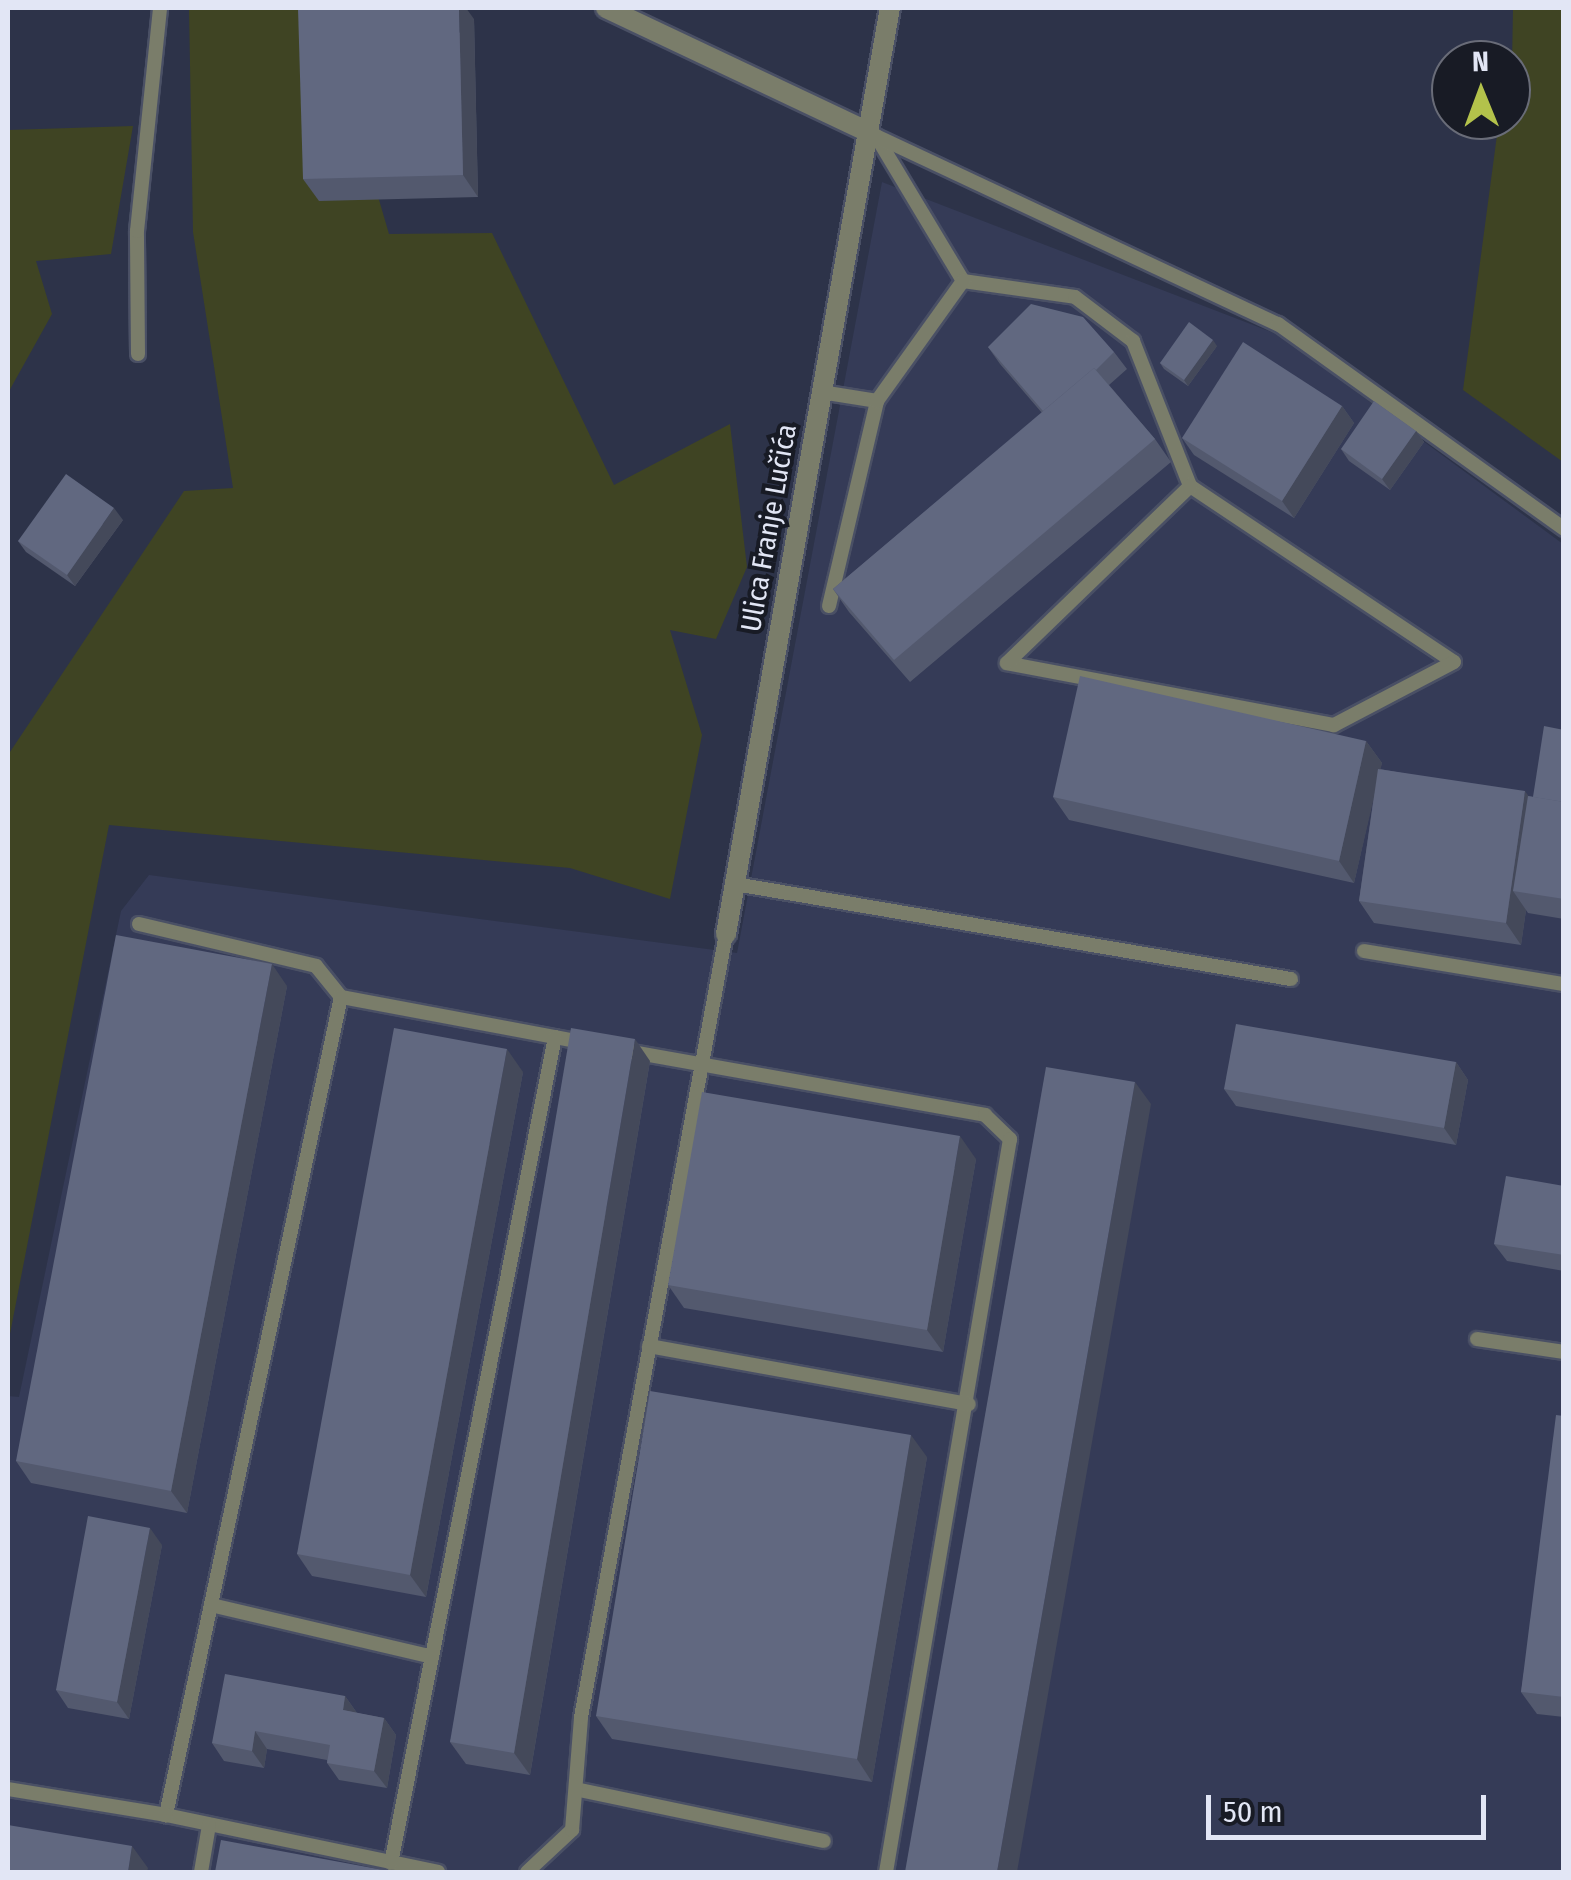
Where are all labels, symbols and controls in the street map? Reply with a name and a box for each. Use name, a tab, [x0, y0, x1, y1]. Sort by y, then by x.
north arrow	[1431, 40, 1531, 140]
text: N	[1472, 45, 1489, 78]
street label: Ulica Franje Lučića	[734, 422, 804, 634]
scale bar	[1211, 1775, 1491, 1837]
text: 50 m	[1223, 1794, 1283, 1830]

